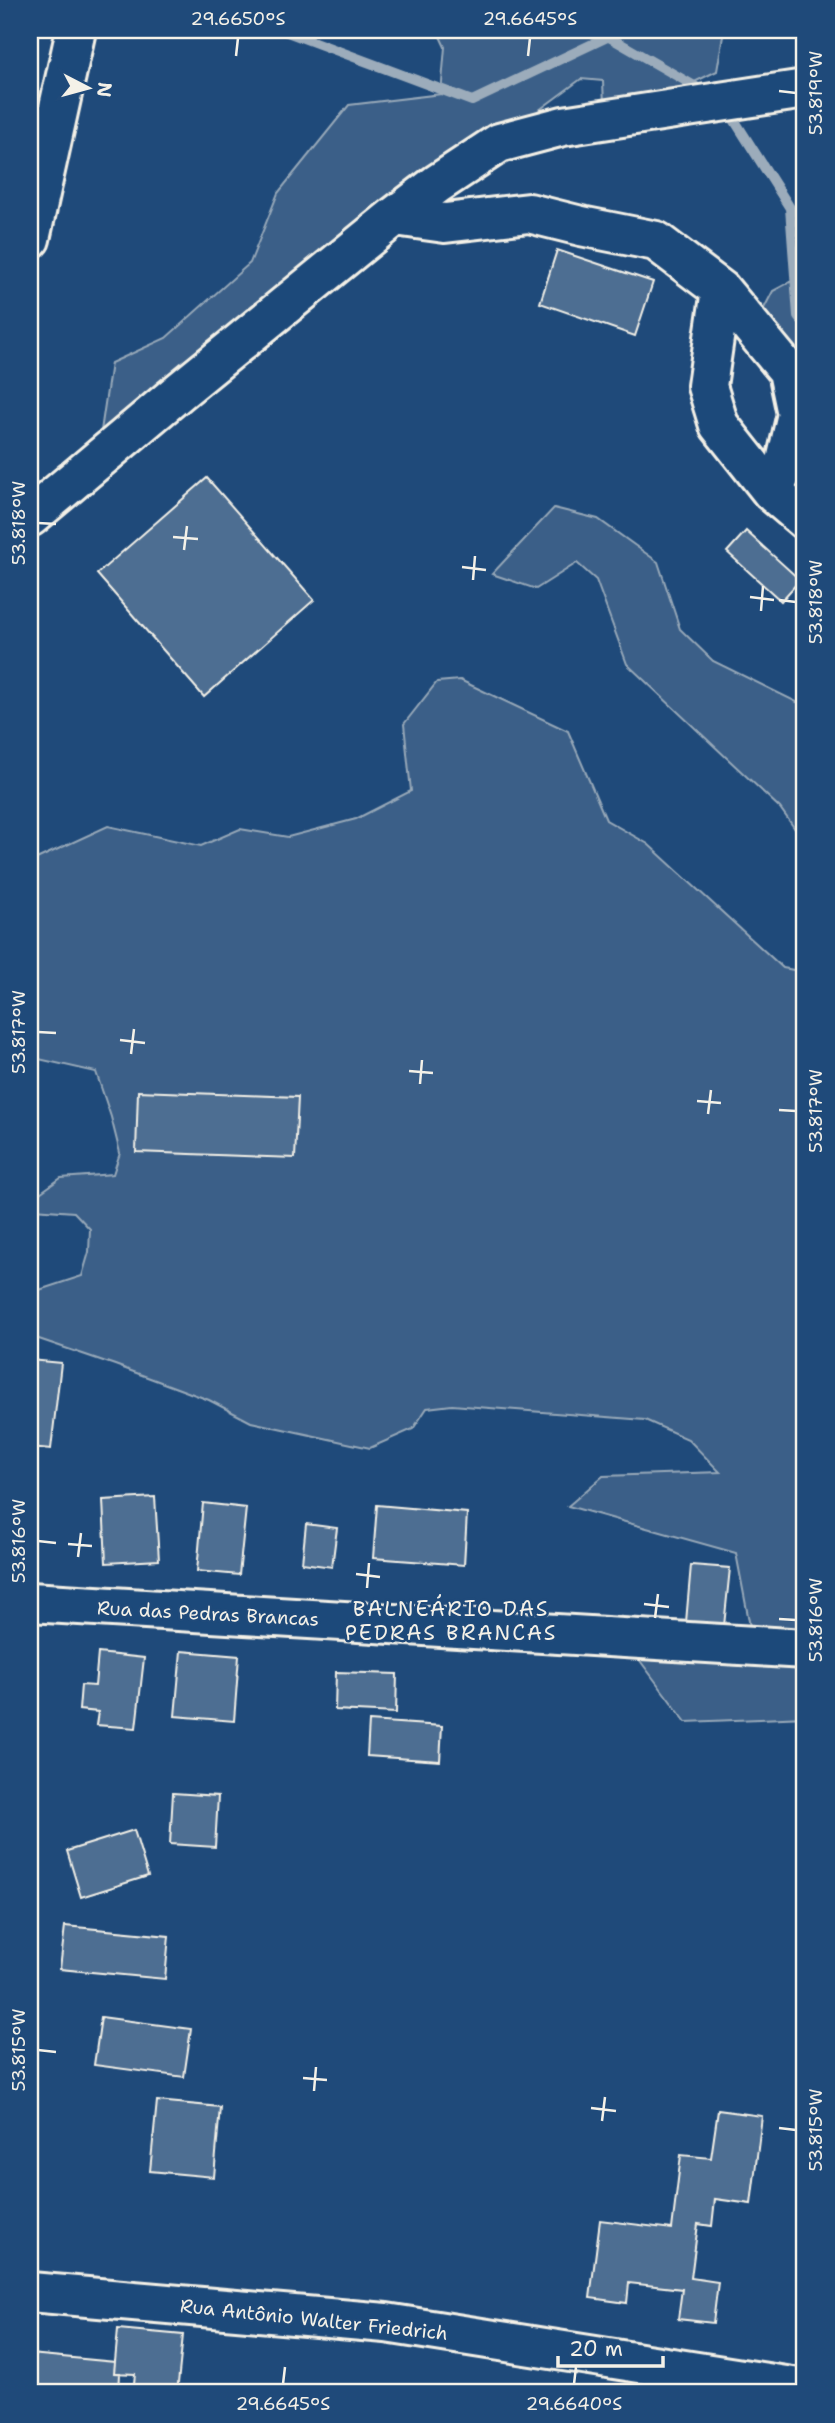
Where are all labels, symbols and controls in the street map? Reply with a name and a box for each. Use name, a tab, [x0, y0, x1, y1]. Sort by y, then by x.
text: 29.6650°S	[191, 7, 285, 31]
text: 29.6645°S	[483, 7, 577, 31]
text: 53.819°W	[804, 51, 828, 135]
north arrow	[52, 52, 122, 122]
text: N	[91, 81, 118, 99]
text: 53.818°W	[7, 481, 31, 565]
text: 53.818°W	[804, 560, 828, 644]
text: 53.817°W	[7, 990, 31, 1074]
text: 53.817°W	[804, 1069, 828, 1153]
text: 53.816°W	[7, 1499, 31, 1583]
text: 53.816°W	[804, 1578, 828, 1662]
district label: BALNEÁRIO DAS PEDRAS BRANCAS	[345, 1594, 557, 1647]
street label: Rua das Pedras Brancas	[96, 1595, 320, 1632]
text: 53.815°W	[7, 2008, 31, 2092]
text: 53.815°W	[804, 2088, 828, 2172]
street label: Rua Antônio Walter Friedrich	[179, 2293, 449, 2346]
scale bar	[558, 2325, 664, 2369]
text: 20 m	[569, 2335, 623, 2363]
text: 29.6645°S	[236, 2392, 330, 2416]
text: 29.6640°S	[526, 2392, 622, 2416]

